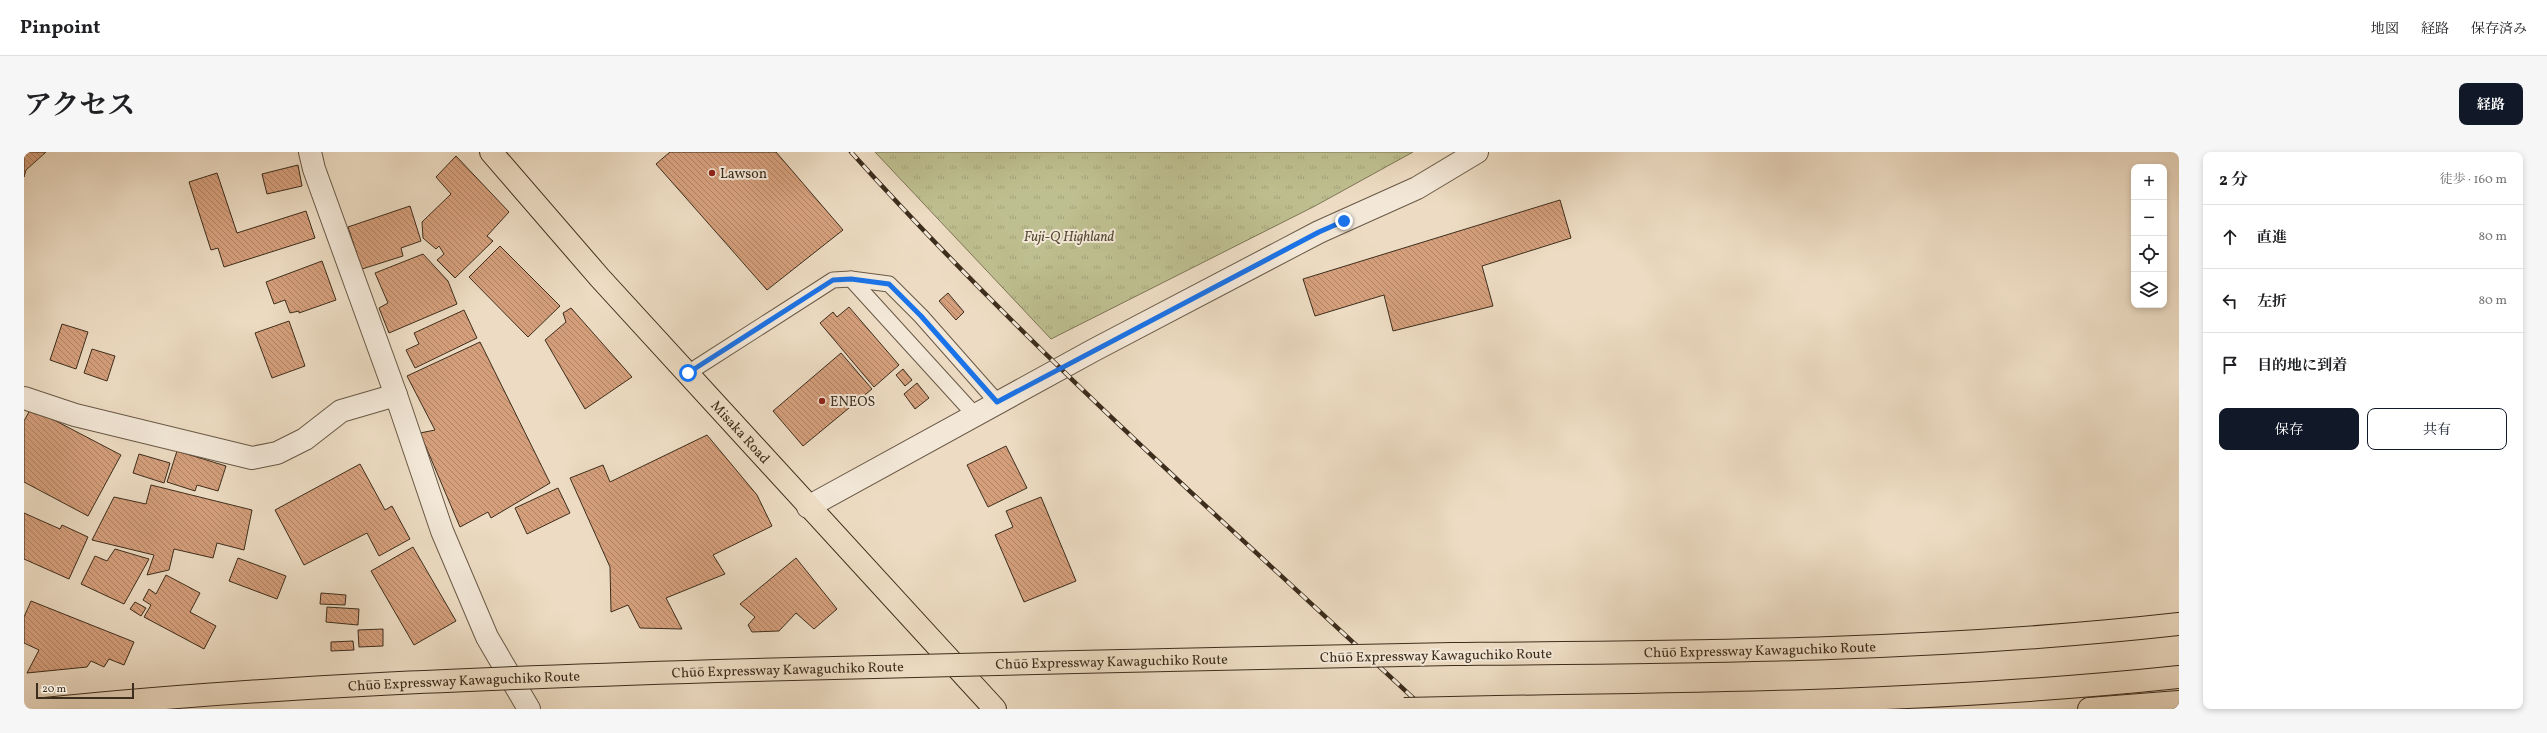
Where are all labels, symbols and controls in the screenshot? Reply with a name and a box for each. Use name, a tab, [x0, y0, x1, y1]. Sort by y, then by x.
text: Pinpoint	[20, 15, 100, 41]
text: 地図	[2371, 20, 2399, 39]
text: 経路	[2421, 20, 2449, 39]
text: 保存済み	[2471, 20, 2527, 39]
button: 経路	[2459, 83, 2523, 125]
text: アクセス	[24, 87, 135, 126]
map controls	[2131, 164, 2167, 308]
button: +	[2131, 164, 2167, 200]
place label: Lawson	[720, 165, 767, 184]
marker: Lawson	[707, 168, 717, 178]
text: 2 分	[2219, 169, 2248, 192]
text: 徒歩 · 160 m	[2440, 171, 2507, 189]
button: −	[2131, 200, 2167, 236]
route end	[1335, 212, 1353, 230]
icon: ahead	[2219, 226, 2241, 248]
park label: Fuji-Q Highland	[1024, 228, 1115, 247]
text: 直進	[2257, 228, 2287, 249]
text: 80 m	[2478, 228, 2507, 246]
button: locate	[2131, 236, 2167, 272]
button: layers	[2131, 272, 2167, 308]
icon: left	[2219, 290, 2241, 312]
text: 左折	[2257, 292, 2287, 313]
text: 80 m	[2478, 292, 2507, 310]
icon: arrive	[2219, 354, 2241, 376]
text: 目的地に到着	[2257, 356, 2347, 377]
route start	[679, 364, 697, 382]
place label: ENEOS	[830, 393, 875, 412]
marker: ENEOS	[817, 396, 827, 406]
street label: Misaka Road	[706, 397, 774, 468]
button: 保存	[2219, 408, 2359, 450]
button: 共有	[2367, 408, 2507, 450]
street label: Chūō Expressway Kawaguchiko Route	[1644, 638, 1877, 663]
street label: Chūō Expressway Kawaguchiko Route	[1320, 645, 1553, 668]
street label: Chūō Expressway Kawaguchiko Route	[995, 651, 1228, 675]
street label: Chūō Expressway Kawaguchiko Route	[671, 658, 904, 683]
street label: Chūō Expressway Kawaguchiko Route	[348, 668, 581, 697]
scale bar	[36, 681, 134, 700]
text: 20 m	[42, 682, 66, 697]

